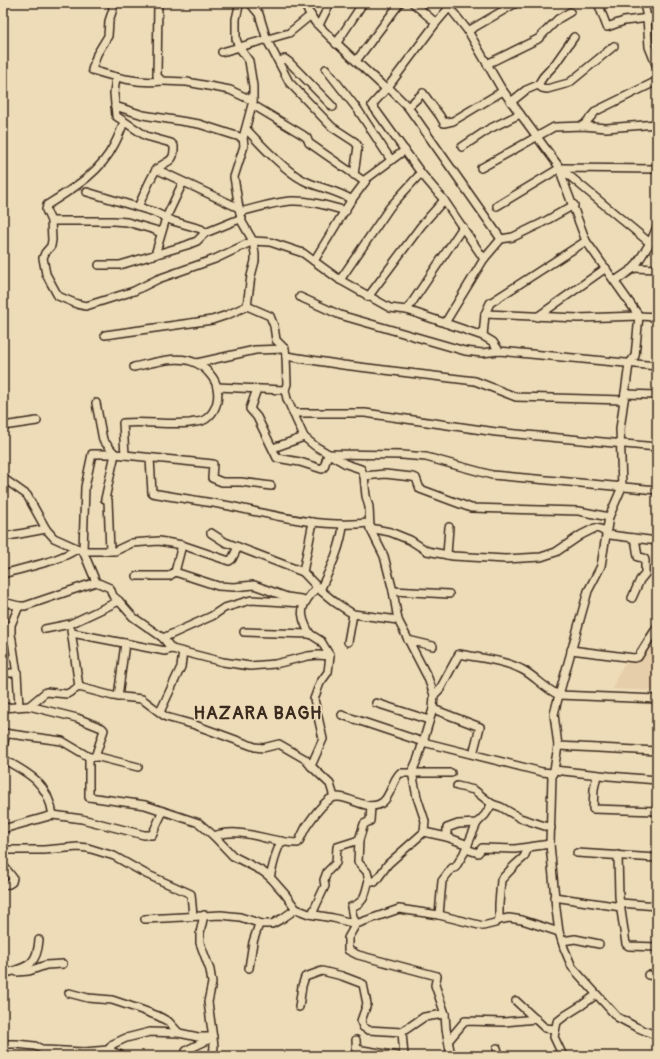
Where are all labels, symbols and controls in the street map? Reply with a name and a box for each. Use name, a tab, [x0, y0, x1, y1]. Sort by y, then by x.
district label: HAZARA BAGH	[194, 702, 322, 725]

